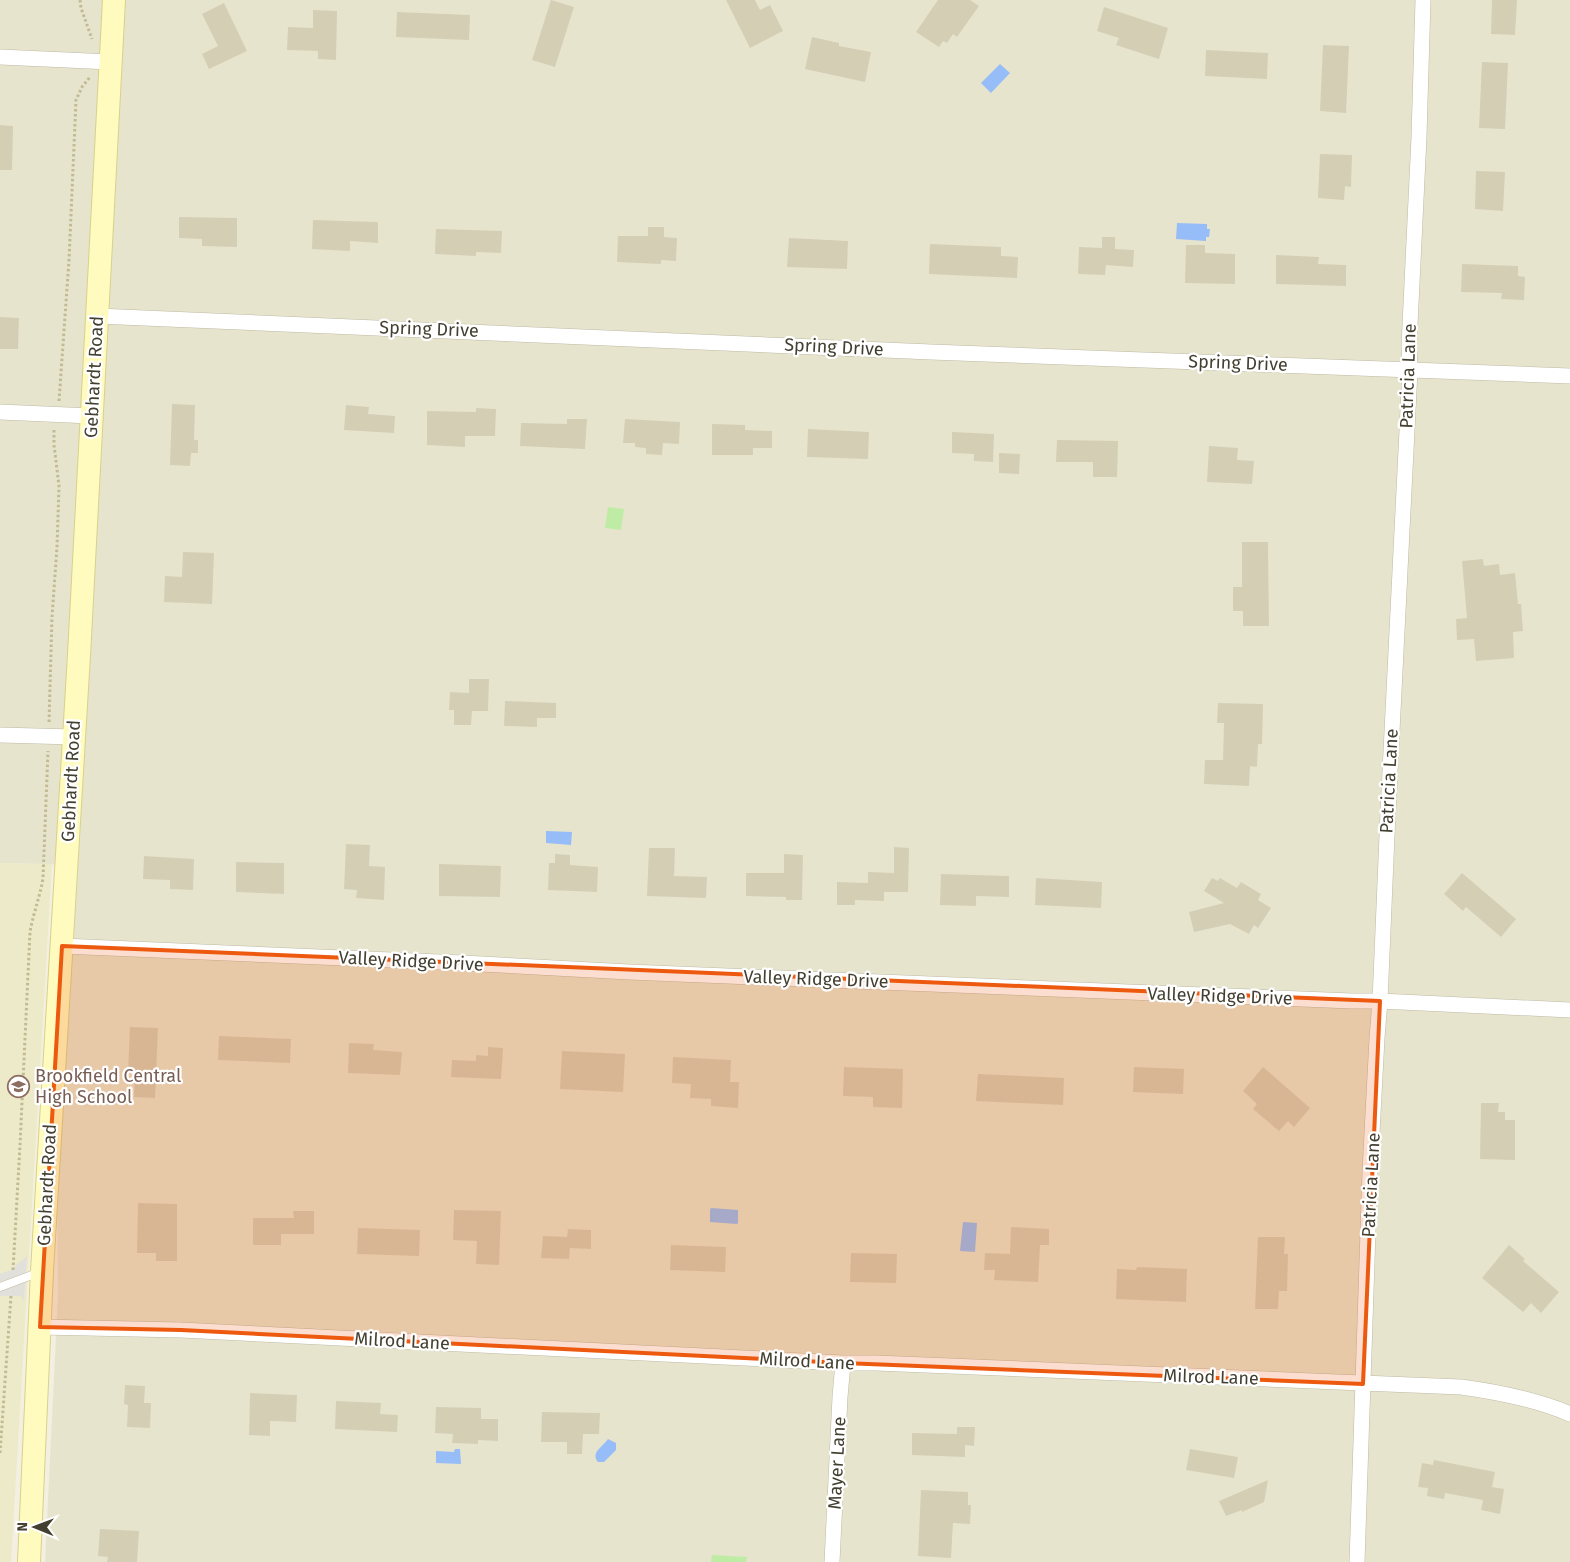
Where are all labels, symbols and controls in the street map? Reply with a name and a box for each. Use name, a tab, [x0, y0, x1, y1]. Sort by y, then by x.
street label: Gebhardt Road	[80, 315, 108, 439]
street label: Spring Drive	[379, 316, 479, 342]
street label: Patricia Lane	[1395, 323, 1421, 429]
street label: Spring Drive	[784, 333, 884, 361]
street label: Spring Drive	[1188, 350, 1288, 376]
street label: Gebhardt Road	[57, 719, 85, 843]
street label: Patricia Lane	[1375, 728, 1403, 834]
street label: Valley Ridge Drive	[338, 946, 484, 976]
street label: Valley Ridge Drive	[743, 965, 889, 993]
street label: Valley Ridge Drive	[1147, 982, 1293, 1010]
place label: Brookfield Central High School	[35, 1065, 181, 1108]
school or university icon: Brookfield Central High School	[7, 1074, 31, 1098]
street label: Gebhardt Road	[33, 1123, 61, 1247]
street label: Patricia Lane	[1357, 1132, 1385, 1238]
street label: Milrod Lane	[354, 1328, 450, 1354]
street label: Milrod Lane	[759, 1348, 855, 1374]
street label: Milrod Lane	[1163, 1364, 1259, 1390]
street label: Mayer Lane	[824, 1416, 850, 1510]
north arrow	[10, 1502, 60, 1552]
text: N	[14, 1522, 31, 1532]

